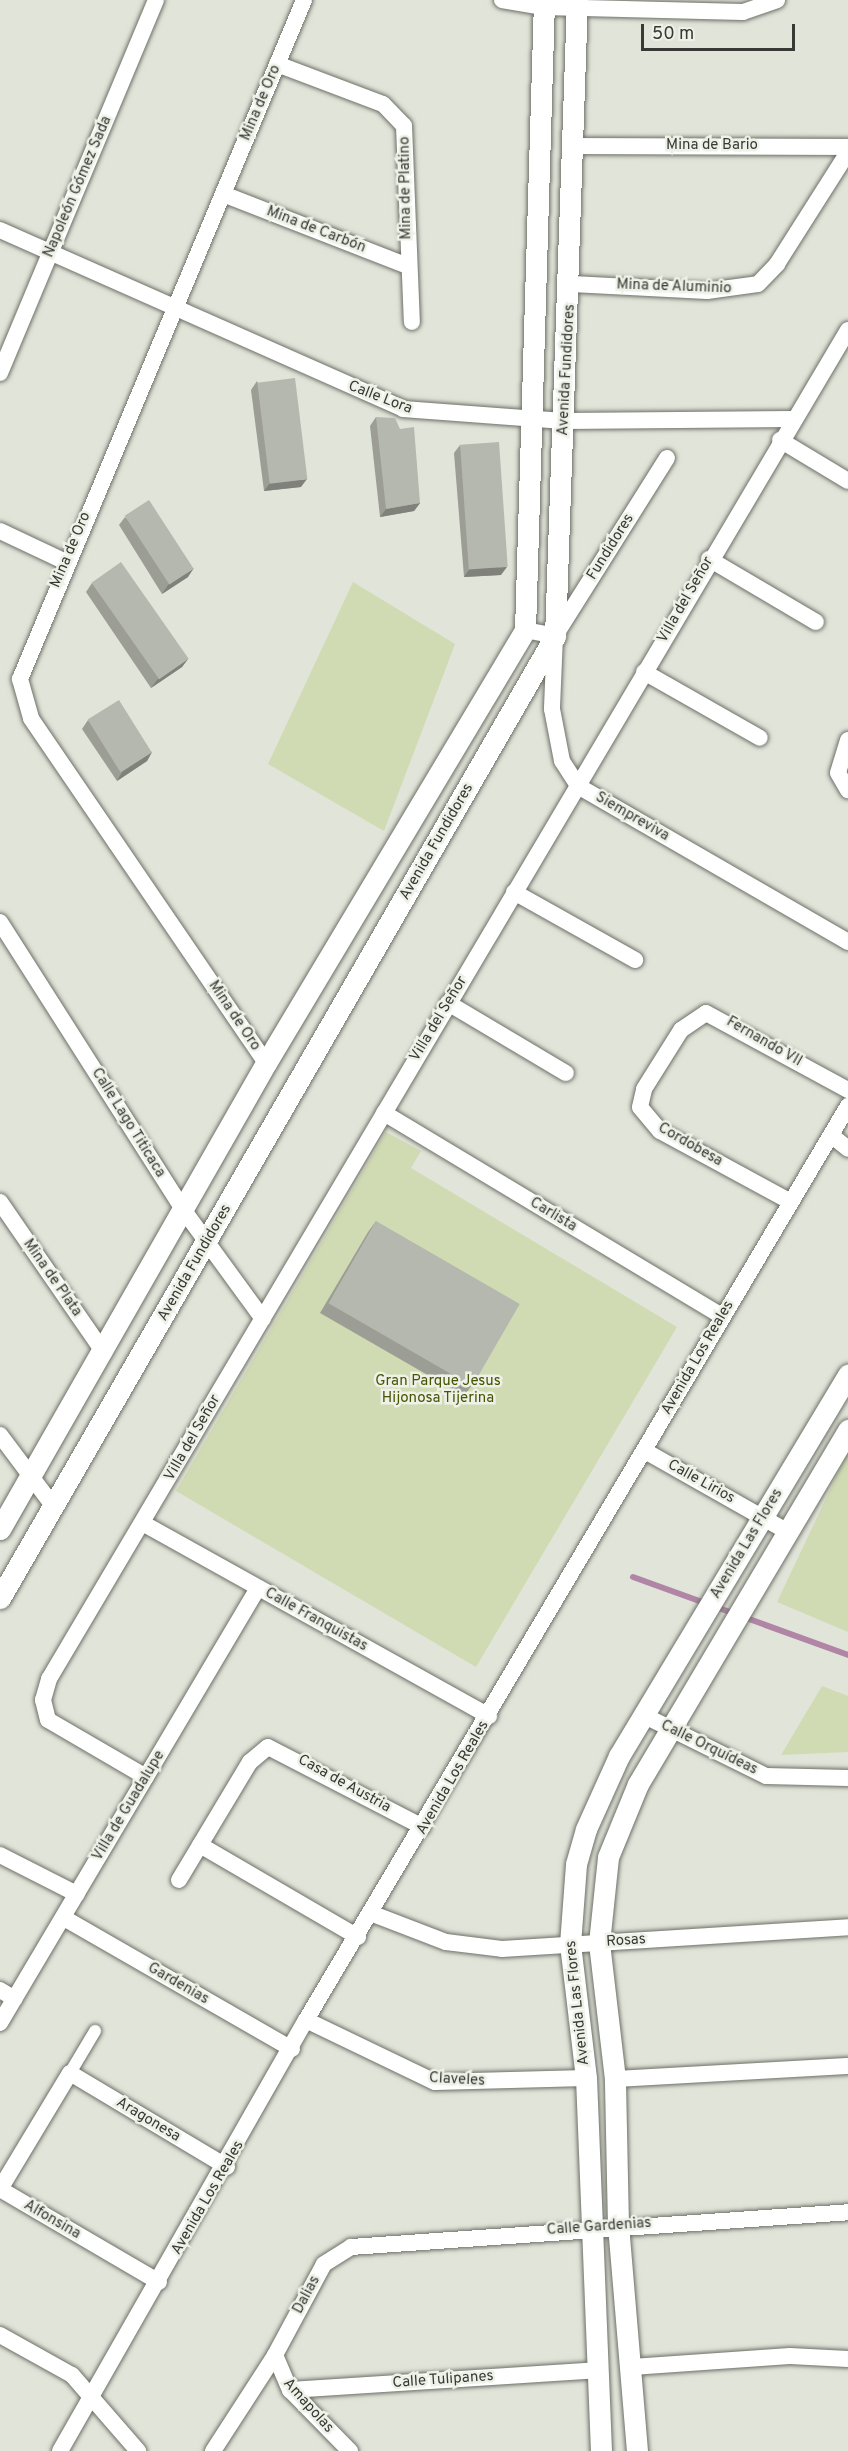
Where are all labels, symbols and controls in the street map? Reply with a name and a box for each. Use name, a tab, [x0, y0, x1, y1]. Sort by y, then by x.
scale bar	[644, 12, 798, 50]
text: 50 m	[652, 23, 694, 46]
street label: Mina de Oro	[237, 62, 285, 144]
street label: Napoleón Gómez Sada	[40, 114, 116, 260]
street label: Mina de Platino	[396, 136, 416, 240]
street label: Mina de Bario	[666, 137, 758, 155]
street label: Mina de Carbón	[264, 203, 368, 257]
street label: Mina de Aluminio	[616, 276, 732, 298]
street label: Avenida Fundidores	[555, 304, 579, 436]
street label: Calle Lora	[345, 378, 415, 418]
street label: Mina de Oro	[47, 509, 95, 591]
street label: Fundidores	[584, 511, 638, 583]
street label: Villa del Señor	[654, 554, 718, 646]
street label: Avenida Fundidores	[396, 780, 478, 904]
street label: Siempreviva	[592, 789, 672, 845]
street label: Villa del Señor	[406, 973, 472, 1065]
street label: Mina de Oro	[204, 978, 264, 1054]
street label: Fernando VII	[723, 1013, 805, 1071]
street label: Calle Lago Titicaca	[87, 1065, 169, 1181]
street label: Cordobesa	[654, 1119, 726, 1171]
street label: Carlista	[526, 1194, 580, 1236]
street label: Avenida Fundidores	[154, 1201, 236, 1325]
street label: Mina de Plata	[19, 1236, 85, 1320]
street label: Avenida Los Reales	[658, 1298, 738, 1418]
park label: Gran Parque Jesus Hijonosa Tijerina	[375, 1372, 501, 1407]
street label: Villa del Señor	[161, 1392, 225, 1484]
street label: Calle Lirios	[664, 1456, 738, 1508]
street label: Avenida Las Flores	[707, 1486, 787, 1602]
street label: Calle Franquistas	[261, 1584, 371, 1656]
street label: Calle Orquídeas	[658, 1717, 760, 1779]
street label: Avenida Los Reales	[413, 1718, 493, 1838]
street label: Villa de Guadalupe	[89, 1748, 169, 1864]
street label: Casa de Austria	[294, 1751, 394, 1817]
street label: Rosas	[606, 1931, 646, 1951]
street label: Avenida Las Flores	[563, 1940, 593, 2066]
street label: Gardenias	[144, 1959, 212, 2009]
street label: Claveles	[429, 2070, 485, 2090]
street label: Aragonesa	[113, 2094, 183, 2146]
street label: Avenida Los Reales	[168, 2138, 248, 2258]
street label: Alfonsina	[20, 2197, 84, 2243]
street label: Calle Gardenias	[546, 2214, 652, 2240]
street label: Dalias	[290, 2273, 324, 2317]
street label: Calle Tulipanes	[392, 2367, 494, 2393]
street label: Amapolas	[279, 2375, 337, 2437]

